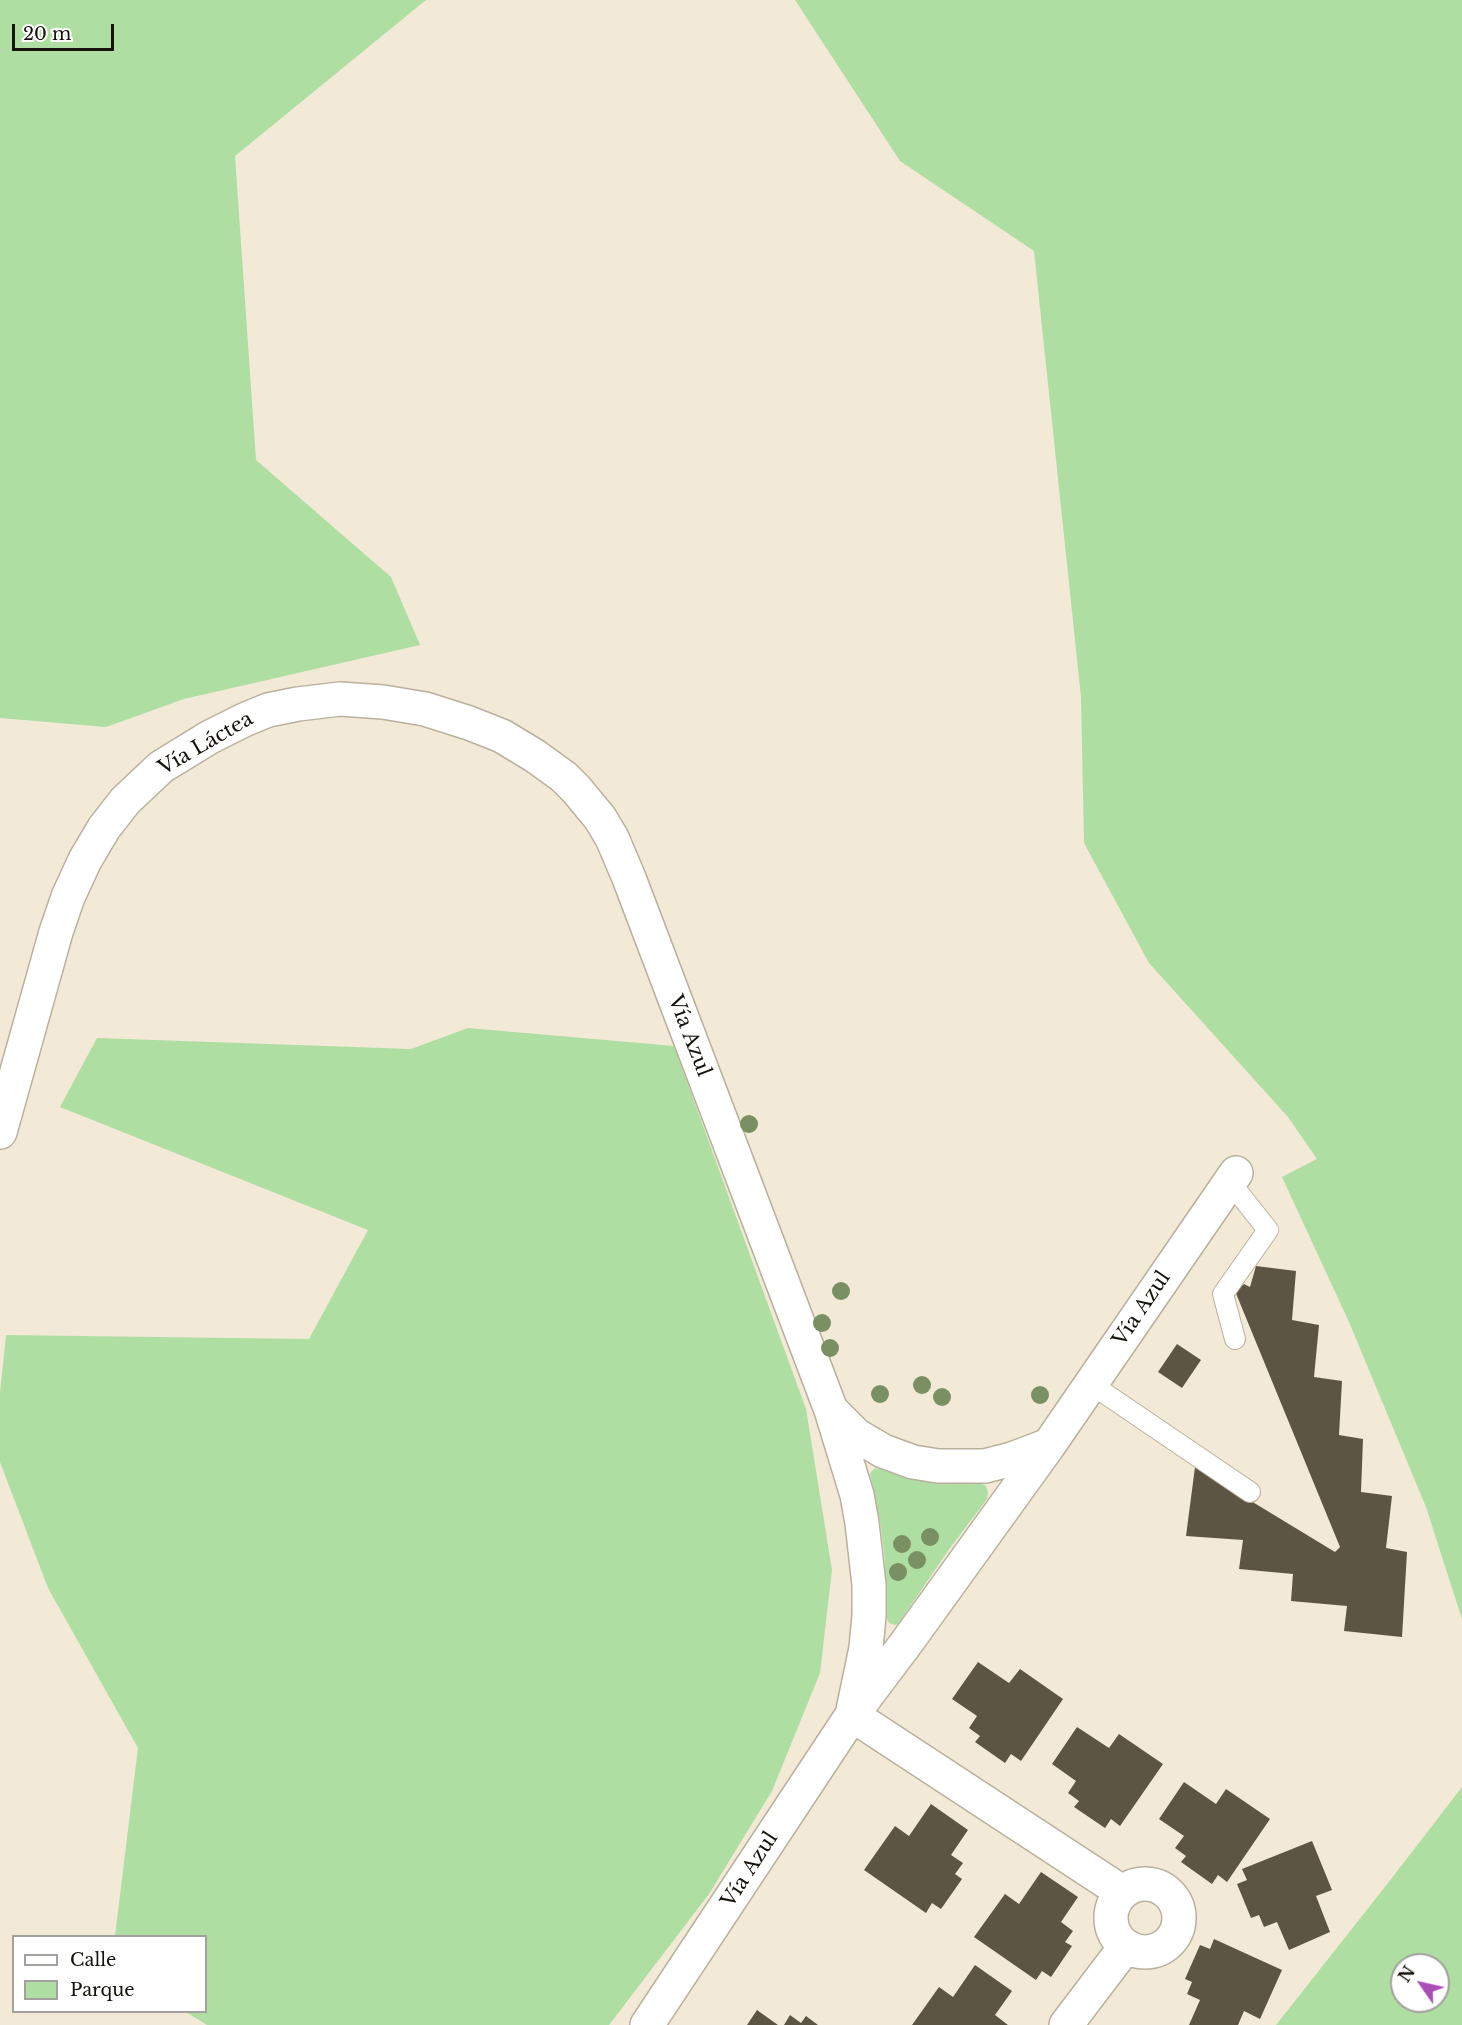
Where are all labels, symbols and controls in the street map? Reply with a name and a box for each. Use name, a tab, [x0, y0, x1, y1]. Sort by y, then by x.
scale bar	[15, 12, 117, 50]
text: 20 m	[23, 23, 71, 45]
street label: Vía Láctea	[154, 707, 258, 781]
street label: Vía Azul	[663, 992, 715, 1080]
street label: Vía Azul	[1108, 1267, 1176, 1351]
street label: Vía Azul	[717, 1828, 783, 1912]
legend	[12, 1935, 207, 2013]
text: Calle	[70, 1949, 116, 1971]
north arrow	[1390, 1953, 1450, 2013]
text: N	[1394, 1962, 1419, 1986]
text: Parque	[70, 1979, 135, 2001]

